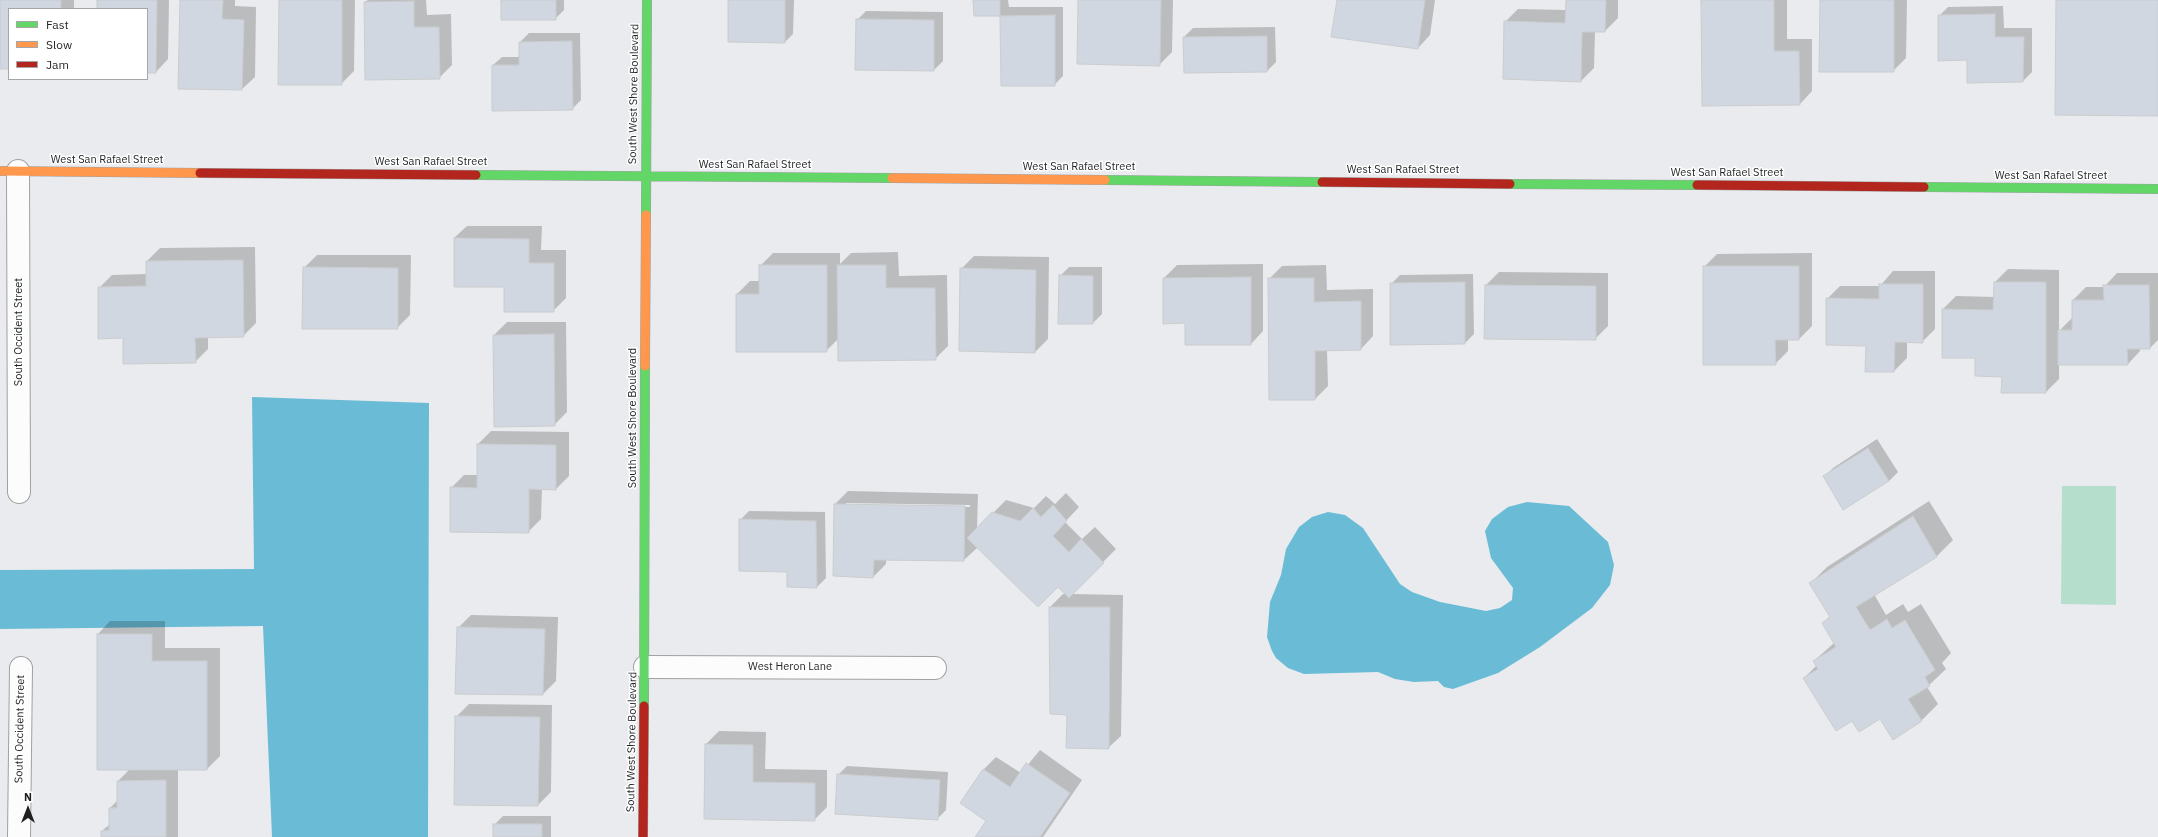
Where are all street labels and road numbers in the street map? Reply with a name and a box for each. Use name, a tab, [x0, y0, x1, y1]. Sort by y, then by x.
street label: South West Shore Boulevard	[626, 24, 642, 164]
street label: West San Rafael Street	[51, 153, 163, 167]
street label: West San Rafael Street	[375, 155, 487, 169]
street label: West San Rafael Street	[699, 158, 811, 172]
street label: West San Rafael Street	[1023, 160, 1135, 174]
street label: West San Rafael Street	[1347, 163, 1459, 177]
street label: West San Rafael Street	[1671, 166, 1783, 180]
street label: West San Rafael Street	[1995, 169, 2107, 183]
street label: South Occident Street	[12, 278, 26, 386]
street label: South West Shore Boulevard	[626, 348, 640, 488]
street label: West Heron Lane	[748, 660, 832, 674]
street label: South West Shore Boulevard	[624, 672, 640, 812]
street label: South Occident Street	[12, 675, 28, 783]

